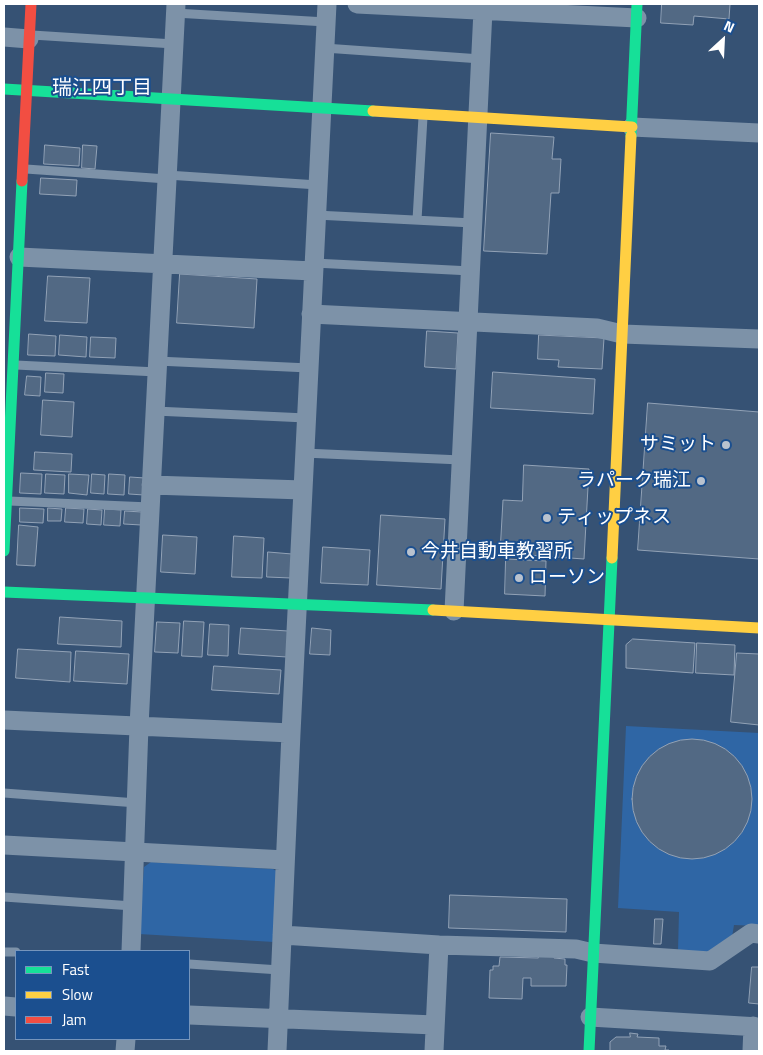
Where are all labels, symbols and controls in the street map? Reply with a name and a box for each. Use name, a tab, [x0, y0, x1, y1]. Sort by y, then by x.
text: N	[721, 14, 738, 38]
north arrow	[698, 15, 748, 65]
district label: 瑞江四丁目	[52, 77, 152, 101]
place label: サミット	[640, 434, 716, 456]
marker: サミット	[720, 439, 732, 451]
place label: ラパーク瑞江	[577, 470, 691, 492]
marker: ラパーク瑞江	[695, 475, 707, 487]
place label: ティップネス	[557, 507, 671, 529]
marker: ティップネス	[541, 512, 553, 524]
place label: 今井自動車教習所	[421, 541, 573, 563]
marker: 今井自動車教習所	[405, 546, 417, 558]
place label: ローソン	[529, 567, 605, 589]
marker: ローソン	[513, 572, 525, 584]
legend	[15, 950, 190, 1040]
text: Fast	[62, 958, 89, 981]
text: Slow	[62, 983, 93, 1006]
text: Jam	[62, 1008, 86, 1031]

